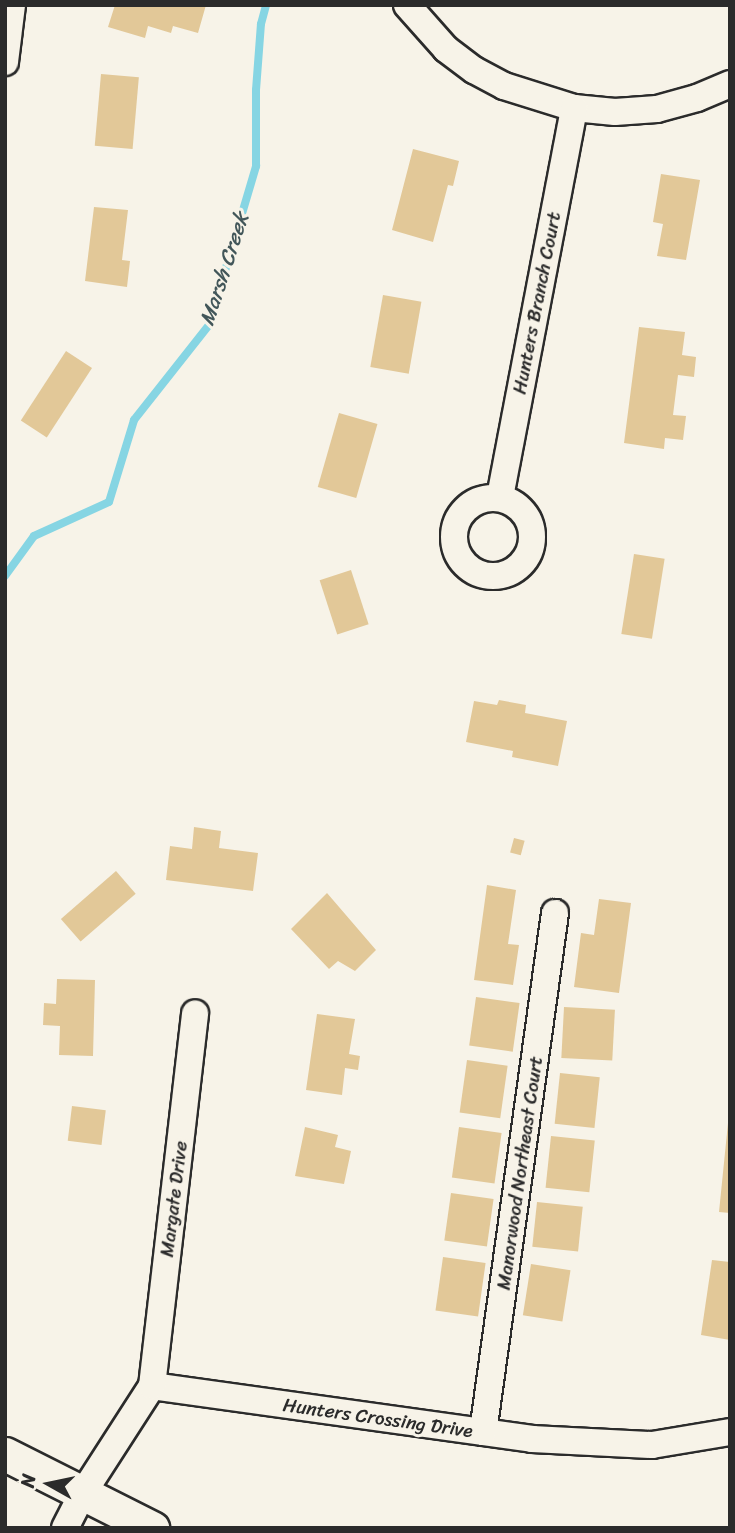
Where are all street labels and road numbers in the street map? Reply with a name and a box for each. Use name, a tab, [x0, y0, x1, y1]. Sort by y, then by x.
street label: Hunters Branch Court	[508, 210, 566, 396]
street label: Manorwood Northeast Court	[492, 1054, 548, 1292]
street label: Margate Drive	[156, 1140, 192, 1258]
street label: Hunters Crossing Drive	[281, 1393, 475, 1443]

